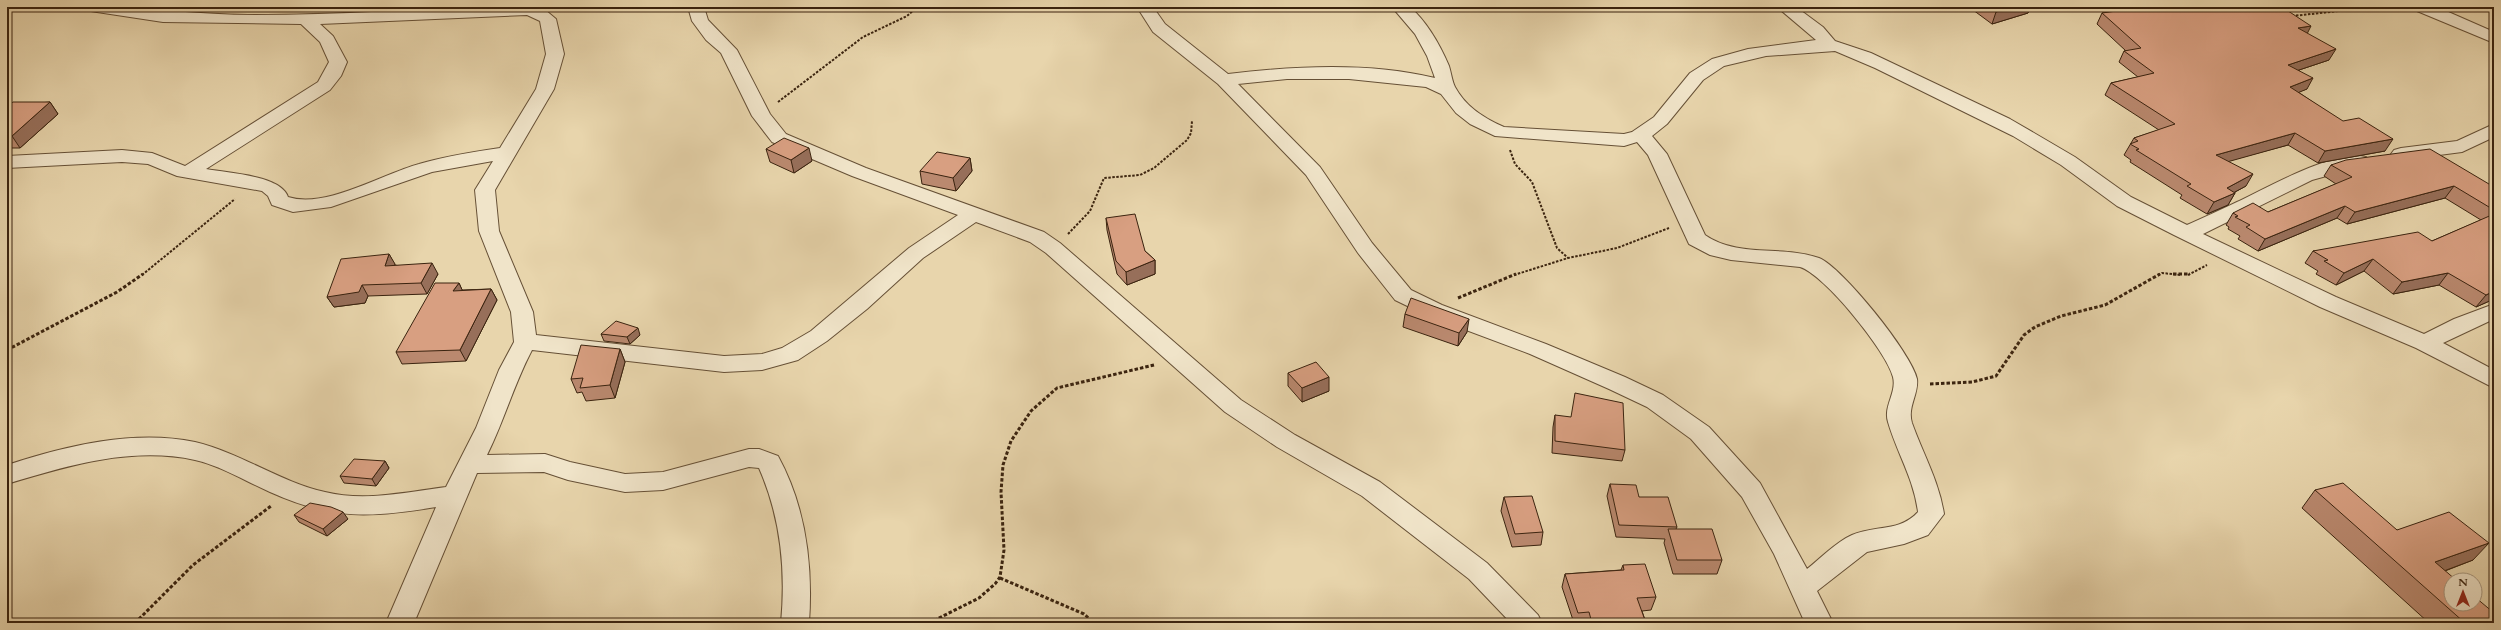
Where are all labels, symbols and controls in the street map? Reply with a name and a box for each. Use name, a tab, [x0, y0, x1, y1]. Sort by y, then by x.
north arrow	[2443, 572, 2483, 612]
text: N	[2458, 575, 2468, 590]

